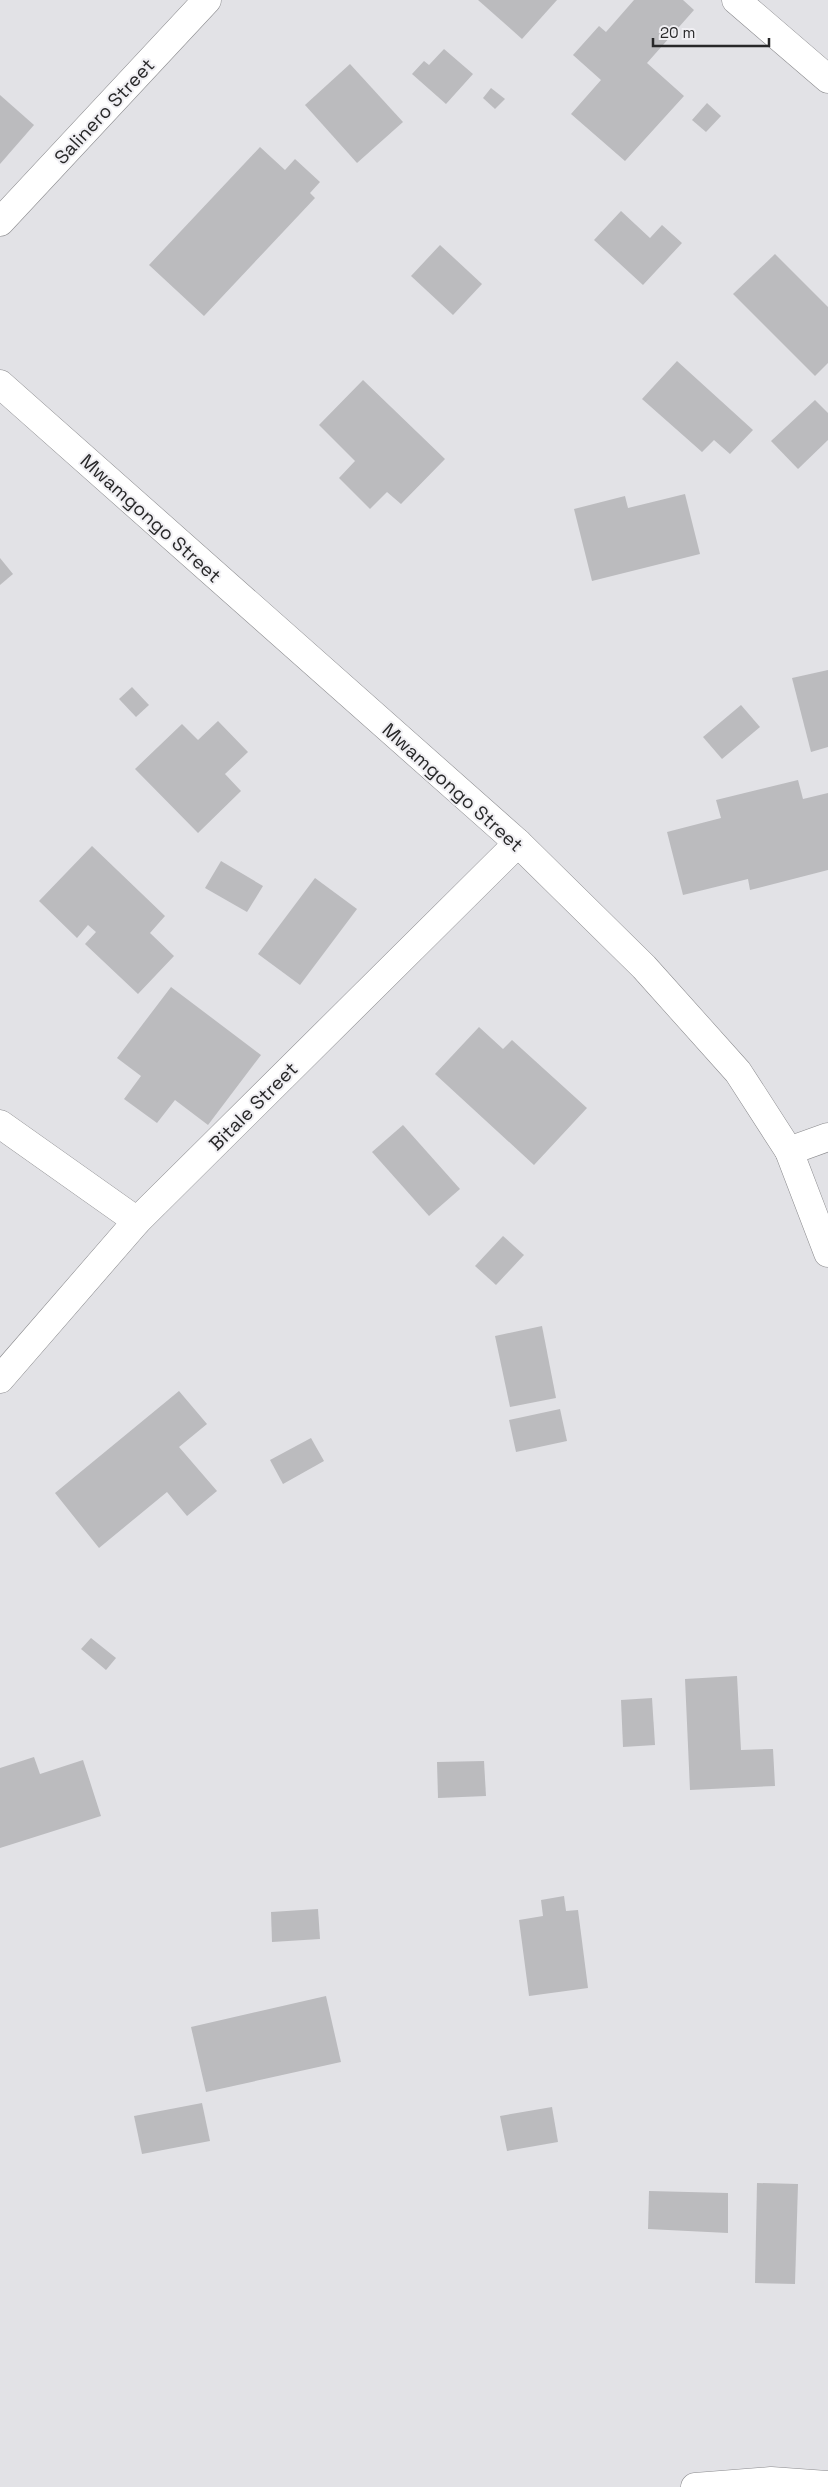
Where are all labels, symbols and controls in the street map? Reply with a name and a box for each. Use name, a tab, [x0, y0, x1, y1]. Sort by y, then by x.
scale bar	[653, 15, 769, 47]
text: 20 m	[660, 23, 695, 42]
street label: Salinero Street	[49, 53, 160, 170]
street label: Mwamgongo Street	[75, 448, 226, 588]
street label: Mwamgongo Street	[377, 717, 528, 857]
street label: Bitale Street	[204, 1057, 303, 1156]

